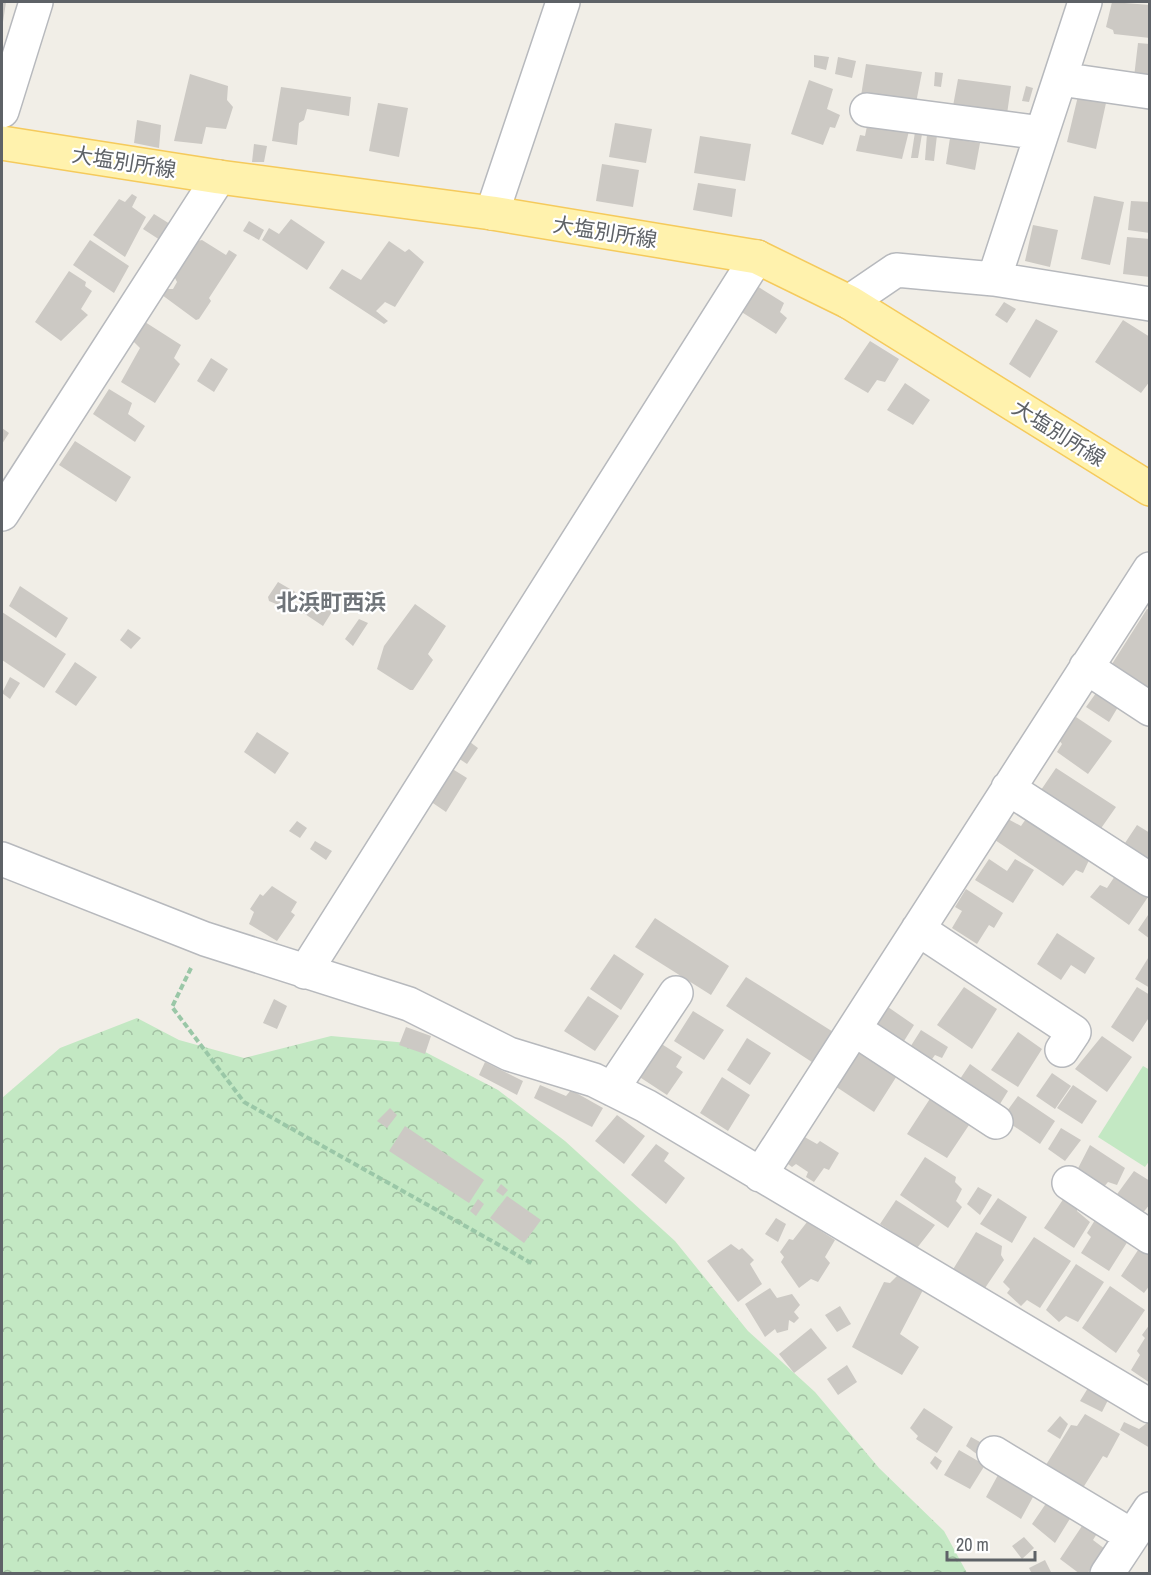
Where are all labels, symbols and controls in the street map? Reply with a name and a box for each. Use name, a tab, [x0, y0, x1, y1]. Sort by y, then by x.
street label: 大塩別所線	[70, 139, 178, 185]
street label: 大塩別所線	[551, 209, 659, 255]
street label: 大塩別所線	[1007, 393, 1111, 473]
district label: 北浜町西浜	[276, 587, 386, 617]
scale bar	[947, 1524, 1036, 1562]
text: 20 m	[956, 1532, 989, 1557]

